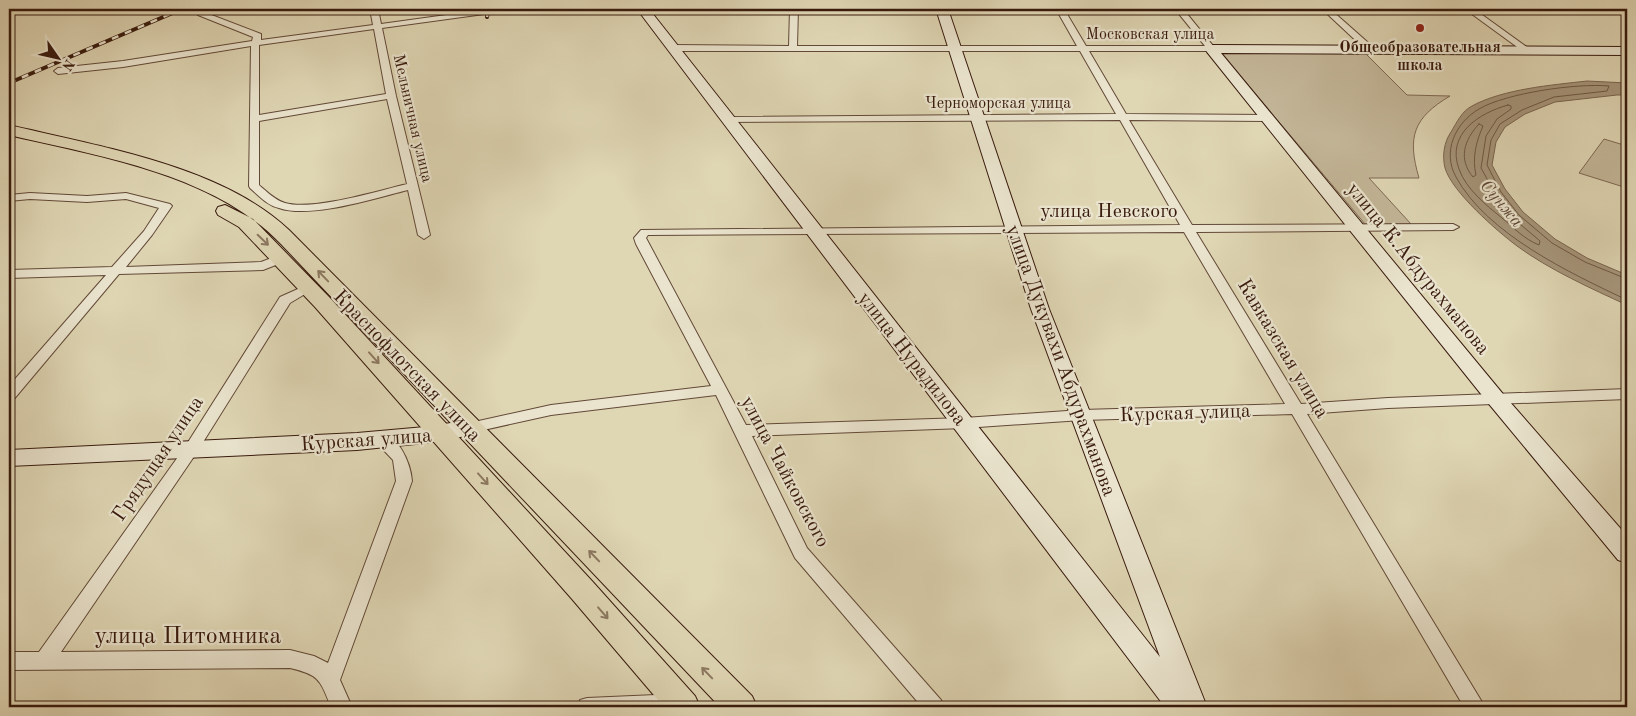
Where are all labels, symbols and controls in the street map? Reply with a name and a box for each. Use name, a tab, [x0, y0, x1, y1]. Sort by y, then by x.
marker: Общеобразовательная школа	[1414, 22, 1426, 34]
street label: Московская улица	[1086, 27, 1214, 43]
north arrow	[32, 32, 82, 82]
place label: Общеобразовательная школа	[1339, 40, 1501, 74]
street label: Мельничная улица	[389, 53, 435, 184]
text: N	[59, 56, 77, 73]
street label: Черноморская улица	[925, 96, 1071, 112]
water label: Сунжа	[1476, 176, 1526, 231]
street label: улица К.Абдурахманова	[1342, 179, 1493, 359]
street label: улица Невского	[1040, 202, 1178, 222]
street label: улица Дукувахи Абдурахманова	[1002, 222, 1119, 499]
one-way arrow	[257, 233, 269, 245]
one-way arrow	[317, 269, 329, 282]
street label: Кавказская улица	[1233, 276, 1332, 422]
street label: Краснофлотская улица	[329, 286, 484, 446]
street label: улица Нурадилова	[853, 289, 970, 430]
one-way arrow	[368, 352, 380, 365]
street label: Грядущая улица	[109, 393, 208, 525]
street label: улица Чайковского	[736, 393, 832, 551]
street label: Курская улица	[1119, 402, 1251, 426]
street label: Курская улица	[300, 426, 432, 456]
one-way arrow	[477, 473, 489, 486]
one-way arrow	[588, 550, 600, 562]
one-way arrow	[597, 607, 608, 620]
street label: улица Питомника	[95, 625, 282, 649]
one-way arrow	[701, 666, 713, 679]

